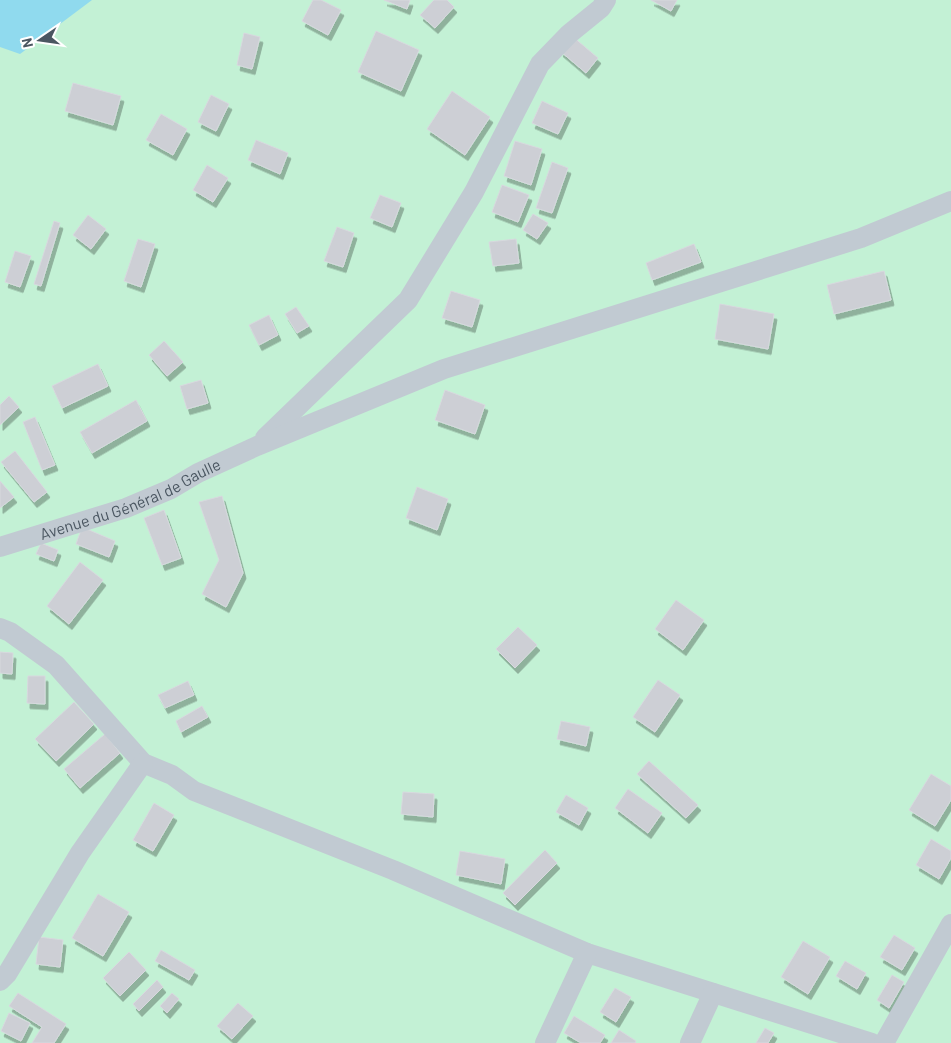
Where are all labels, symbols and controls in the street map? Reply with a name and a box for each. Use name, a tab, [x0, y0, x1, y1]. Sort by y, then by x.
north arrow	[15, 15, 65, 65]
text: N	[18, 37, 36, 49]
street label: Avenue du Général de Gaulle	[37, 454, 223, 543]

